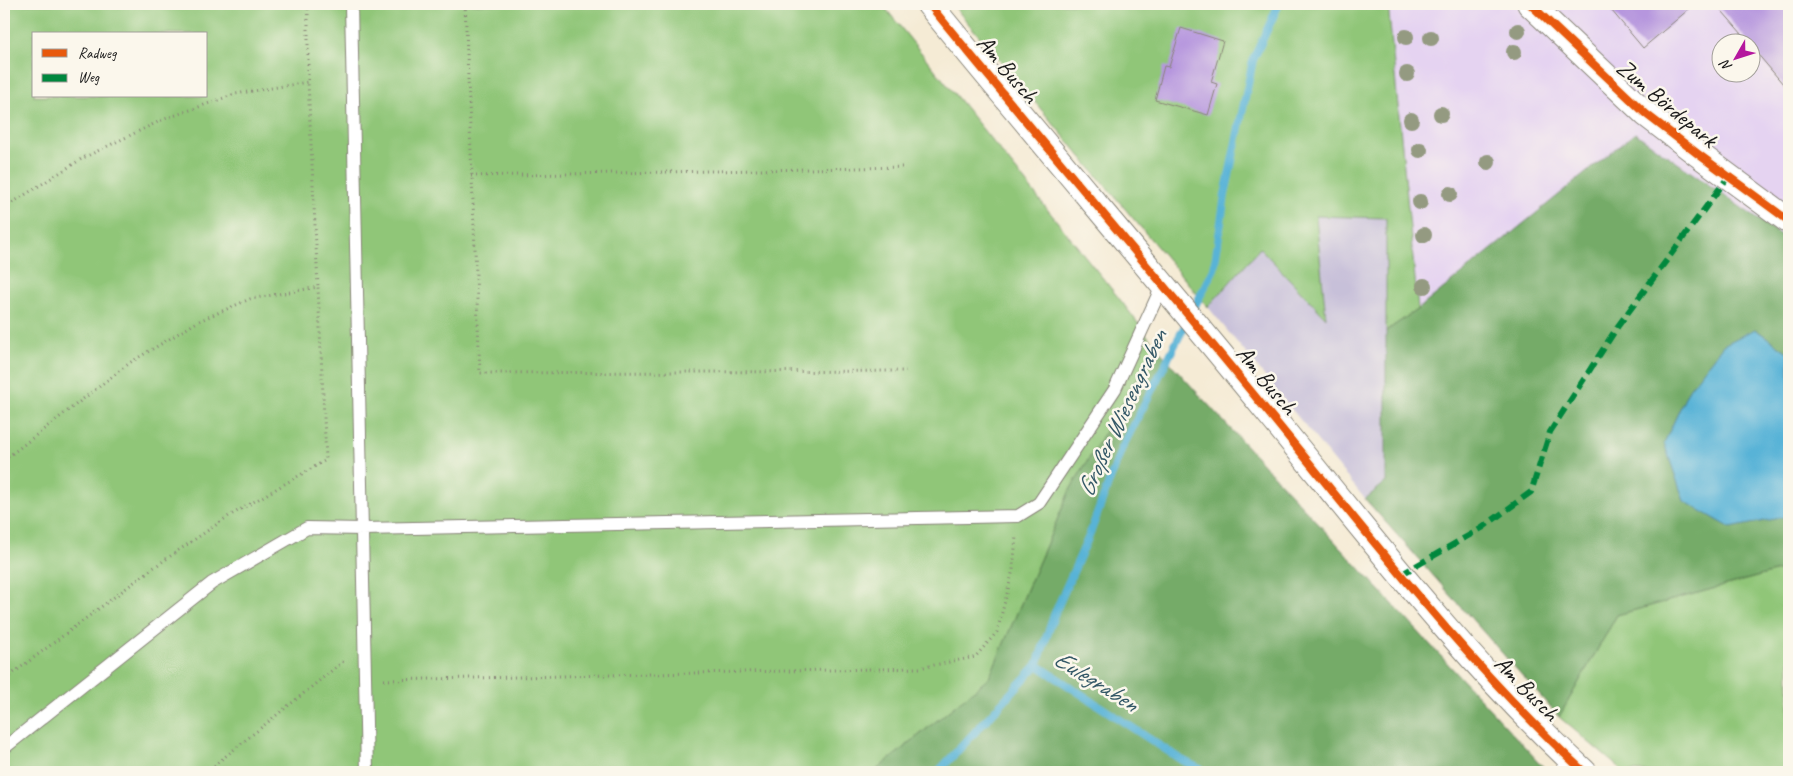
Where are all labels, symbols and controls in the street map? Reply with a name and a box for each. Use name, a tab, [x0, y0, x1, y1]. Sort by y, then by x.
street label: Am Busch	[970, 28, 1047, 111]
legend	[32, 32, 208, 98]
north arrow	[1710, 32, 1760, 82]
text: Radweg	[78, 44, 118, 63]
street label: Zum Bördepark	[1610, 52, 1725, 155]
text: N	[1715, 55, 1736, 75]
text: Weg	[78, 68, 100, 87]
water label: Großer Wiesengraben	[1069, 323, 1175, 501]
street label: Am Busch	[1230, 339, 1305, 422]
water label: Eulegraben	[1048, 643, 1146, 720]
street label: Am Busch	[1488, 648, 1567, 729]

